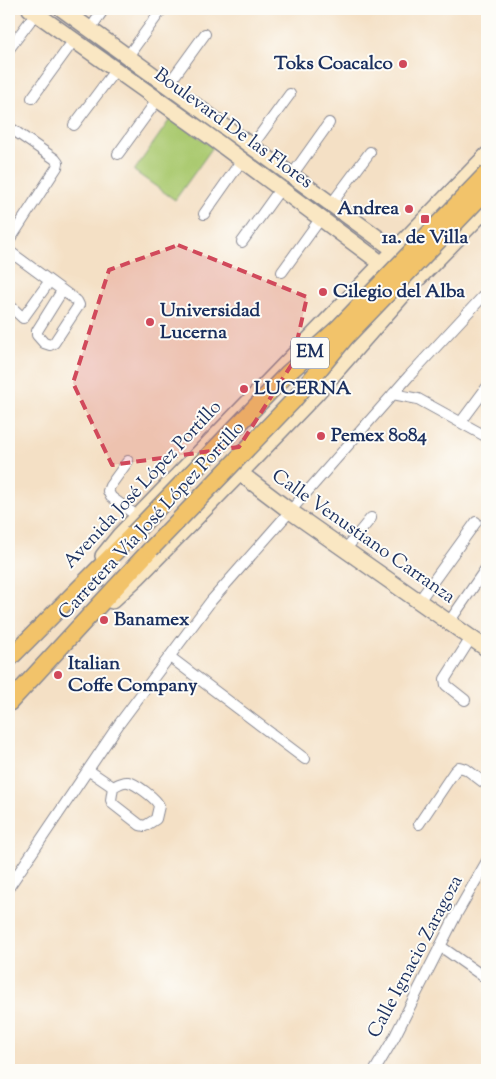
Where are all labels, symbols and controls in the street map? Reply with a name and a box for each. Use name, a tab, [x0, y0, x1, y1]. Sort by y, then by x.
place label: Toks Coacalco	[274, 51, 394, 78]
marker: Toks Coacalco	[397, 58, 409, 70]
street label: Boulevard De las Flores	[148, 62, 318, 196]
place label: Andrea	[337, 196, 399, 223]
marker: Andrea	[403, 203, 415, 215]
marker: 1a. de Villa	[419, 213, 431, 225]
place label: 1a. de Villa	[382, 225, 468, 252]
place label: Cilegio del Alba	[333, 279, 465, 306]
marker: Cilegio del Alba	[317, 286, 329, 298]
place label: Universidad Lucerna	[160, 298, 260, 347]
marker: Universidad Lucerna	[144, 316, 156, 328]
road number: EM	[291, 338, 329, 368]
place label: LUCERNA	[254, 376, 352, 403]
marker: LUCERNA	[238, 383, 250, 395]
street label: Avenida José López Portillo	[58, 395, 228, 575]
street label: Carretera Vía José López Portillo	[52, 416, 252, 626]
place label: Pemex 8084	[331, 423, 427, 450]
marker: Pemex 8084	[315, 430, 327, 442]
street label: Calle Venustiano Carranza	[266, 463, 461, 611]
place label: Banamex	[114, 607, 190, 634]
marker: Banamex	[98, 614, 110, 626]
place label: Italian Coffe Company	[68, 651, 198, 700]
marker: Italian Coffe Company	[52, 669, 64, 681]
street label: Calle Ignacio Zaragoza	[362, 871, 471, 1043]

